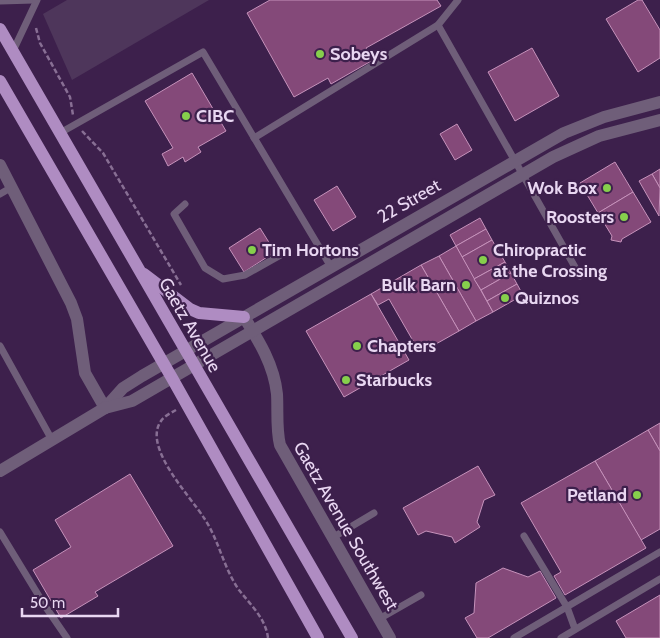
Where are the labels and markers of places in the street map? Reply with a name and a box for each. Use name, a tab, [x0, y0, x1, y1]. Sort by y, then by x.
place label: Sobeys	[330, 43, 388, 65]
marker: Sobeys	[314, 48, 326, 60]
place label: CIBC	[196, 105, 234, 127]
marker: CIBC	[180, 110, 192, 122]
place label: Wok Box	[527, 177, 597, 199]
marker: Wok Box	[601, 182, 613, 194]
place label: Roosters	[546, 206, 614, 228]
marker: Roosters	[618, 211, 630, 223]
place label: Tim Hortons	[262, 239, 359, 261]
place label: Chiropractic at the Crossing	[493, 239, 607, 282]
marker: Tim Hortons	[246, 244, 258, 256]
marker: Chiropractic at the Crossing	[477, 254, 489, 266]
place label: Bulk Barn	[381, 274, 456, 296]
marker: Bulk Barn	[460, 279, 472, 291]
place label: Quiznos	[515, 287, 580, 309]
marker: Quiznos	[499, 292, 511, 304]
place label: Chapters	[367, 335, 436, 357]
marker: Chapters	[351, 340, 363, 352]
place label: Starbucks	[356, 369, 432, 391]
marker: Starbucks	[340, 374, 352, 386]
place label: Petland	[567, 484, 627, 506]
marker: Petland	[631, 489, 643, 501]

